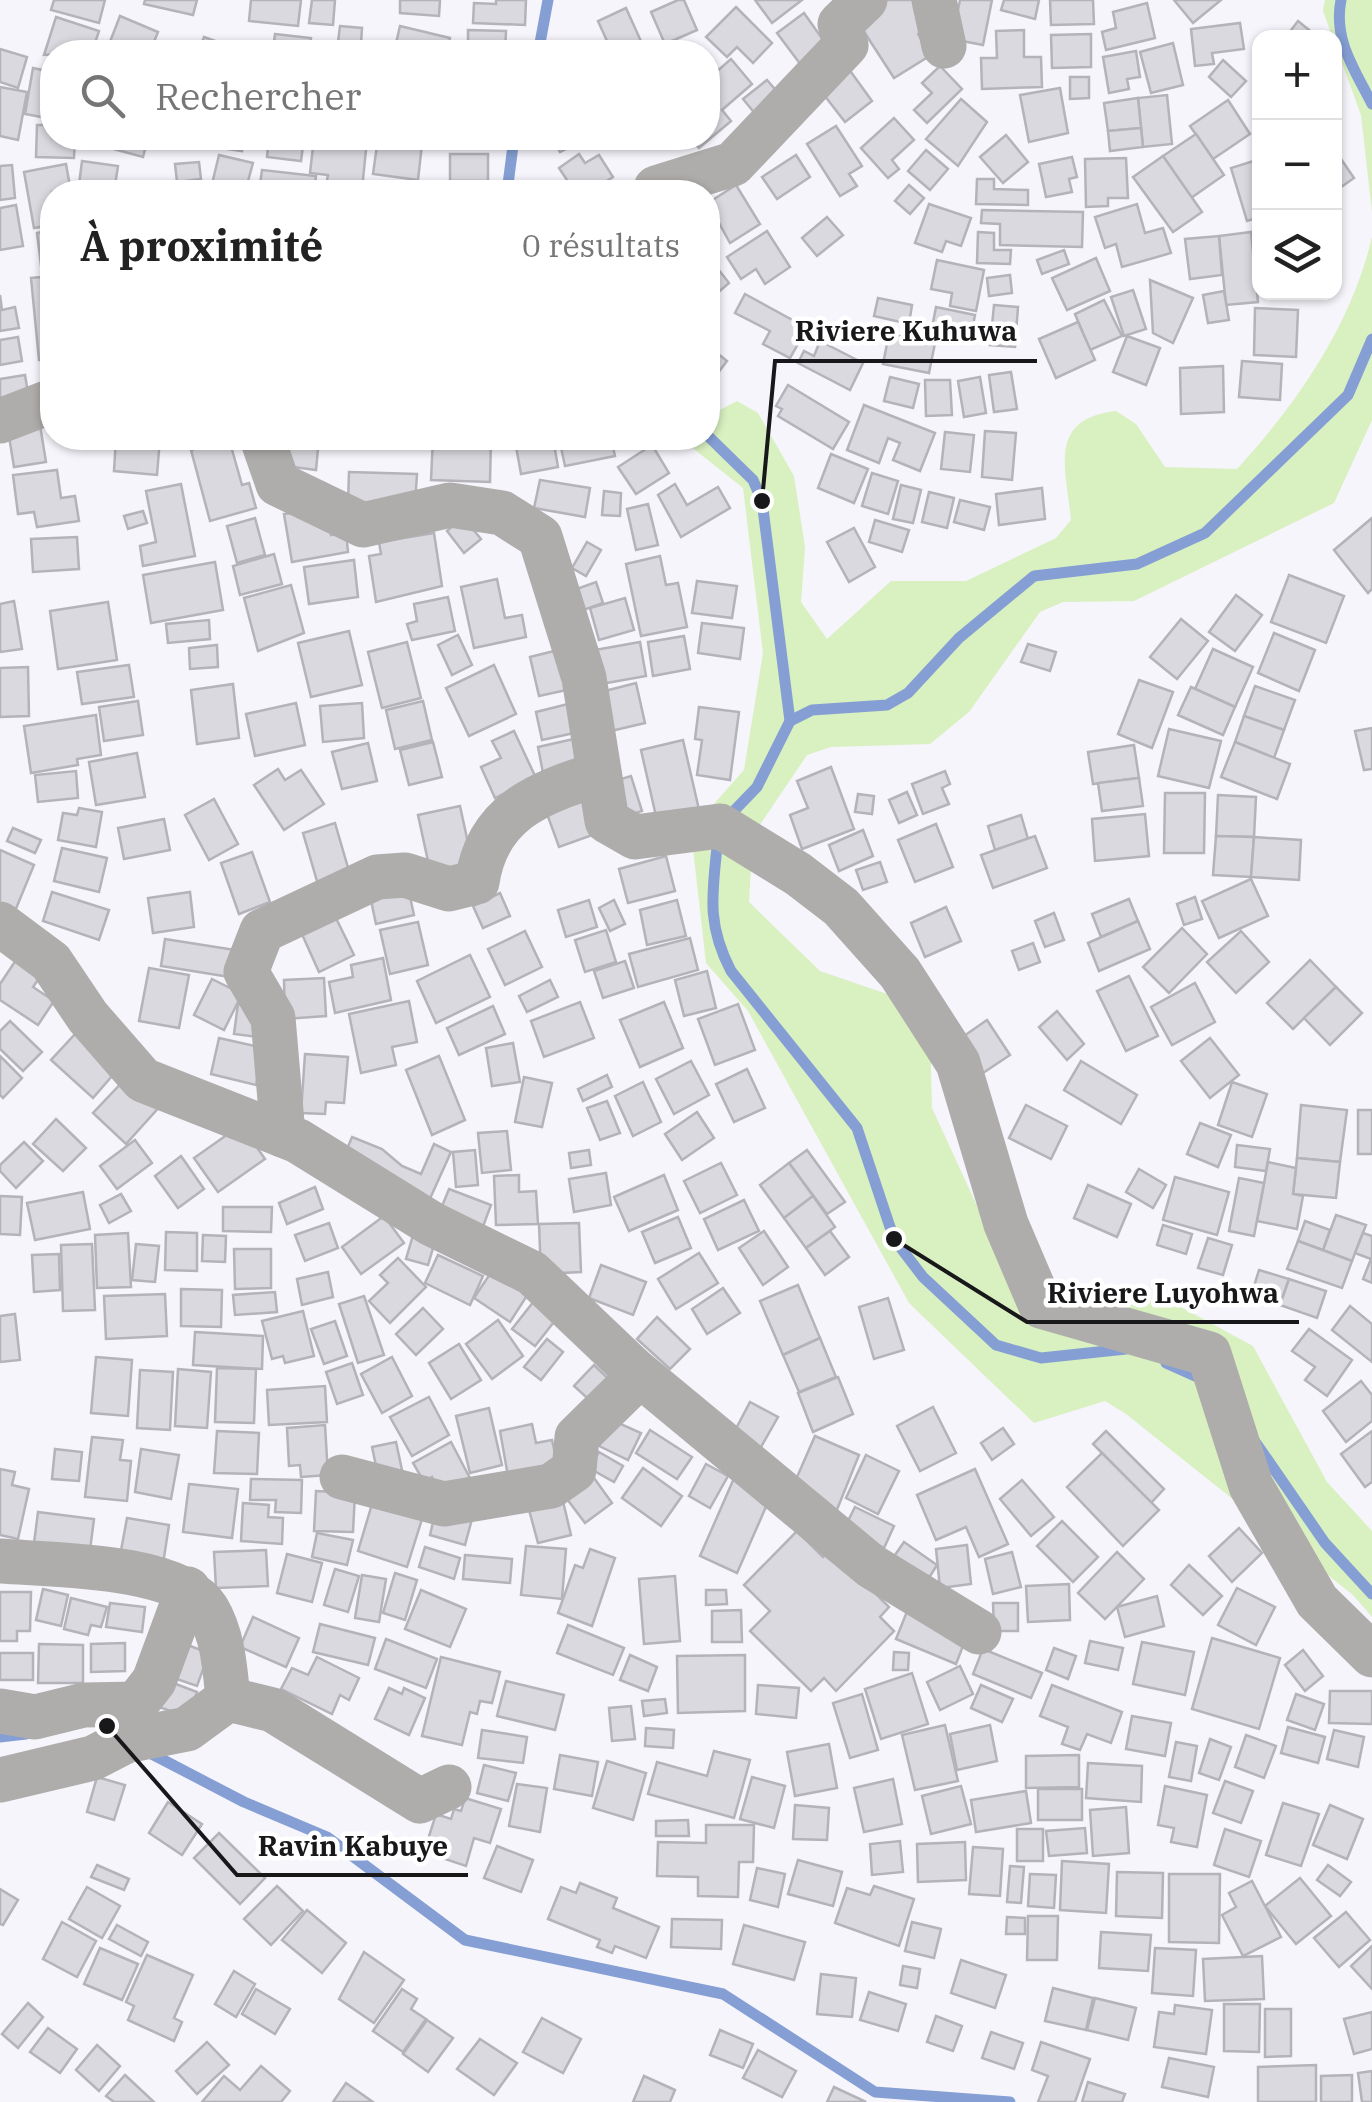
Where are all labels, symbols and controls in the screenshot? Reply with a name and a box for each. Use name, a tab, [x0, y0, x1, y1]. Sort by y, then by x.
map controls	[1252, 30, 1342, 300]
button: +	[1252, 30, 1342, 120]
search box	[40, 40, 720, 150]
icon: search	[75, 68, 130, 123]
text: Rechercher	[155, 71, 361, 120]
button: −	[1252, 120, 1342, 210]
button: layers	[1252, 210, 1342, 300]
text: À proximité	[80, 218, 323, 273]
text: 0 résultats	[522, 224, 680, 266]
callout: Riviere Kuhuwa	[775, 303, 1037, 361]
text: Riviere Kuhuwa	[795, 312, 1017, 349]
callout: Riviere Luyohwa	[1027, 1264, 1299, 1322]
text: Riviere Luyohwa	[1047, 1274, 1279, 1311]
callout: Ravin Kabuye	[237, 1817, 468, 1875]
text: Ravin Kabuye	[258, 1827, 448, 1864]

